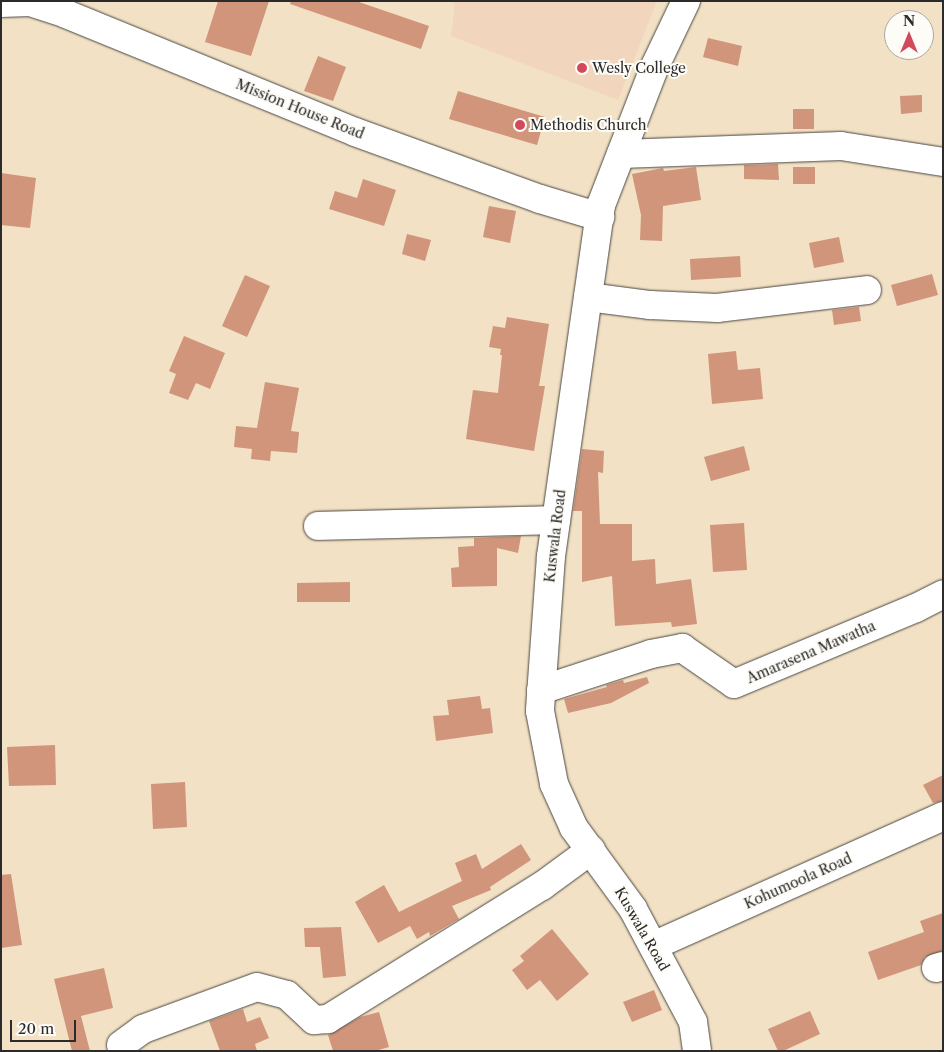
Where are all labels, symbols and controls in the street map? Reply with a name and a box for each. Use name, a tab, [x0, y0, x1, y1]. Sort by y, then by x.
north arrow	[884, 10, 934, 60]
text: N	[903, 12, 915, 30]
place label: Wesly College	[592, 60, 686, 76]
marker: Wesly College	[576, 62, 588, 74]
street label: Mission House Road	[233, 76, 367, 142]
place label: Methodis Church	[530, 117, 647, 133]
marker: Methodis Church	[514, 119, 526, 131]
street label: Kuswala Road	[541, 488, 569, 584]
street label: Amarasena Mawatha	[744, 617, 878, 687]
street label: Kohumoola Road	[741, 850, 855, 912]
street label: Kuswala Road	[611, 884, 673, 974]
scale bar	[12, 1010, 79, 1042]
text: 20 m	[18, 1019, 54, 1038]

